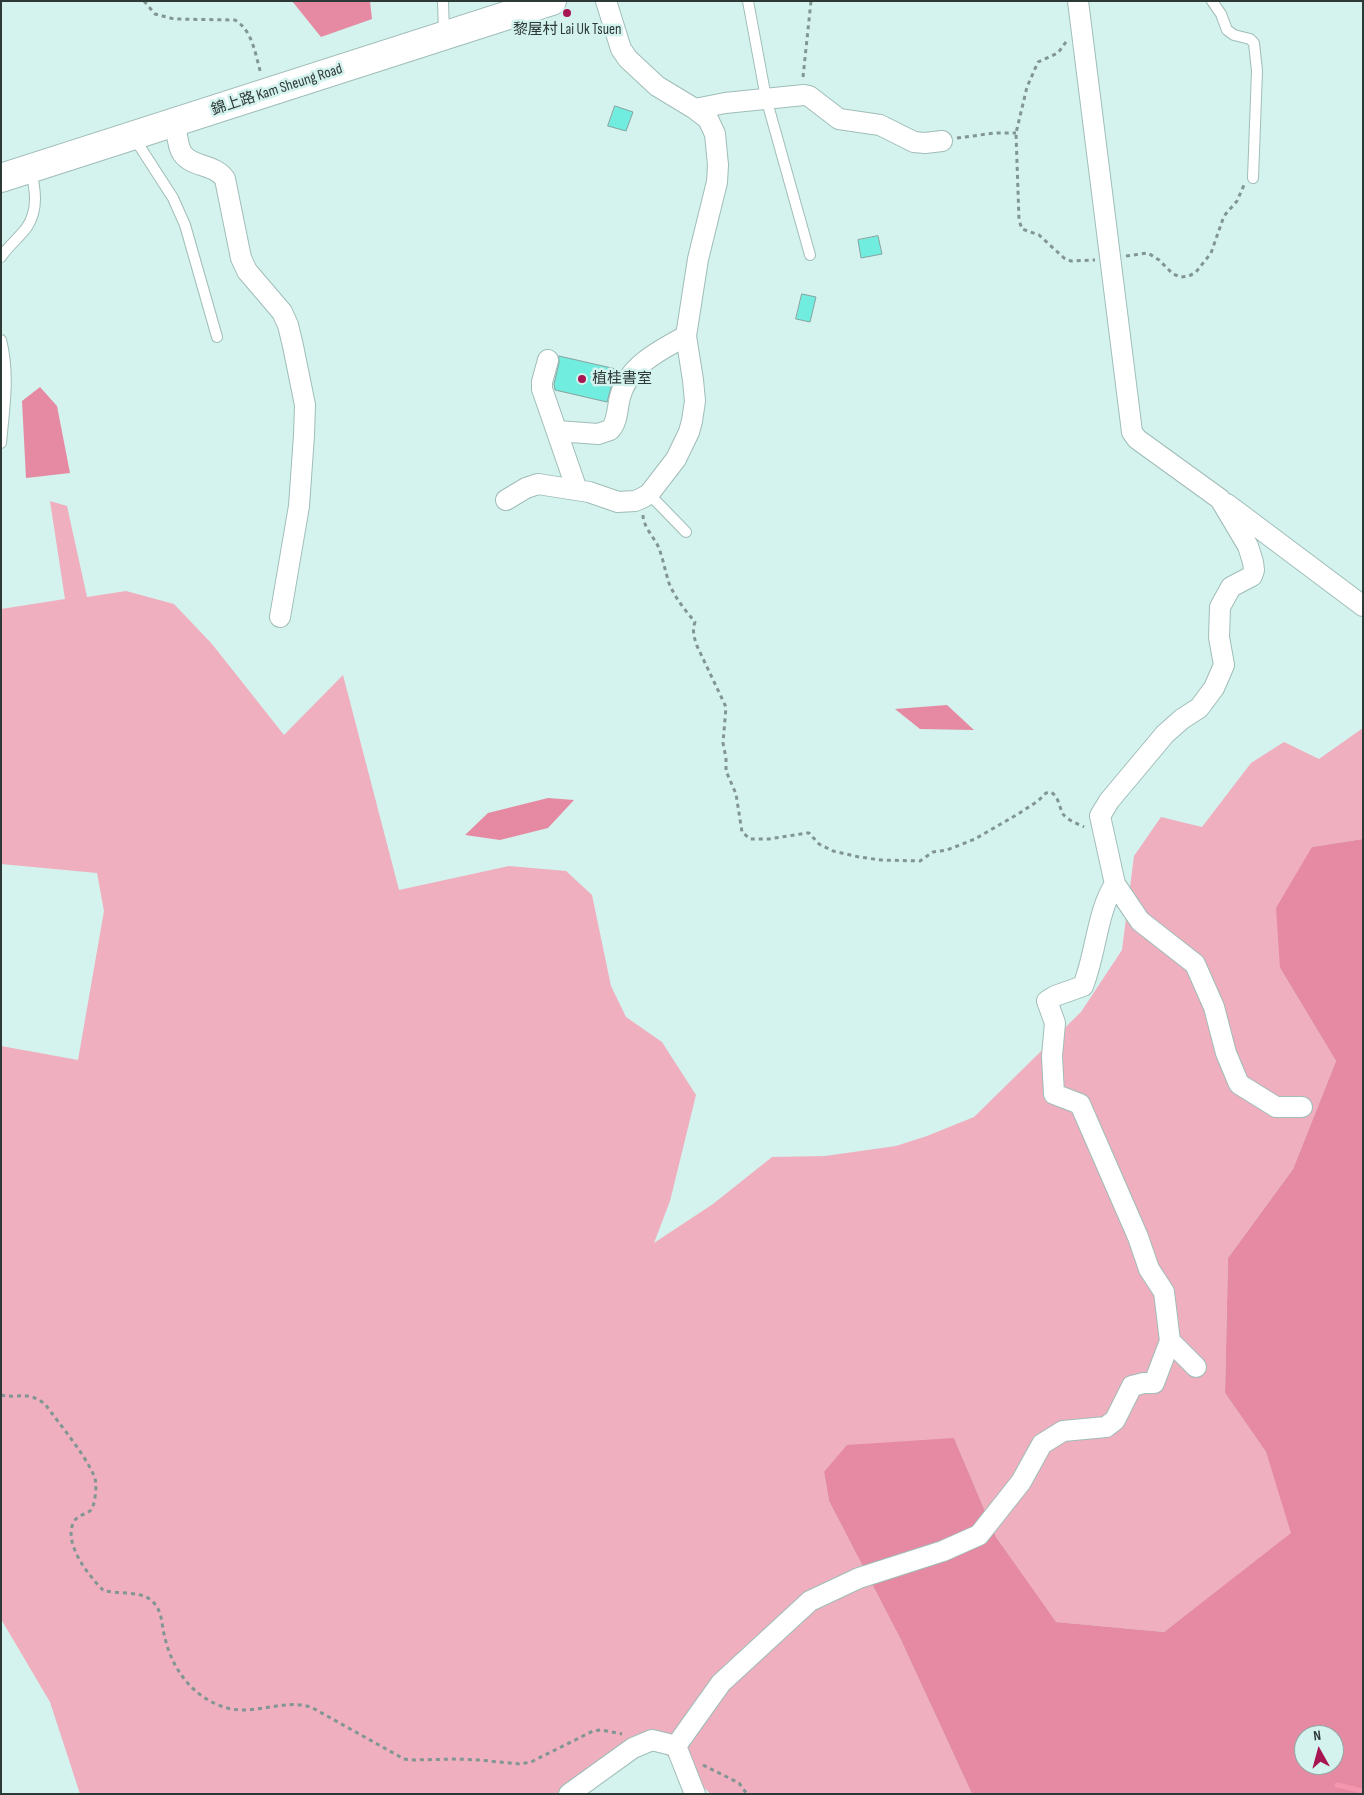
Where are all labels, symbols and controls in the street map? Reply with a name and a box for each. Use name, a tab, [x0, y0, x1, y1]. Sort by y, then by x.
marker: 黎屋村 Lai Uk Tsuen	[561, 7, 573, 19]
place label: 黎屋村 Lai Uk Tsuen	[513, 21, 621, 39]
street label: 錦上路 Kam Sheung Road	[209, 60, 345, 120]
place label: 植桂書室	[592, 370, 652, 388]
marker: 植桂書室	[576, 373, 588, 385]
north arrow	[1294, 1725, 1344, 1775]
text: N	[1312, 1727, 1322, 1745]

